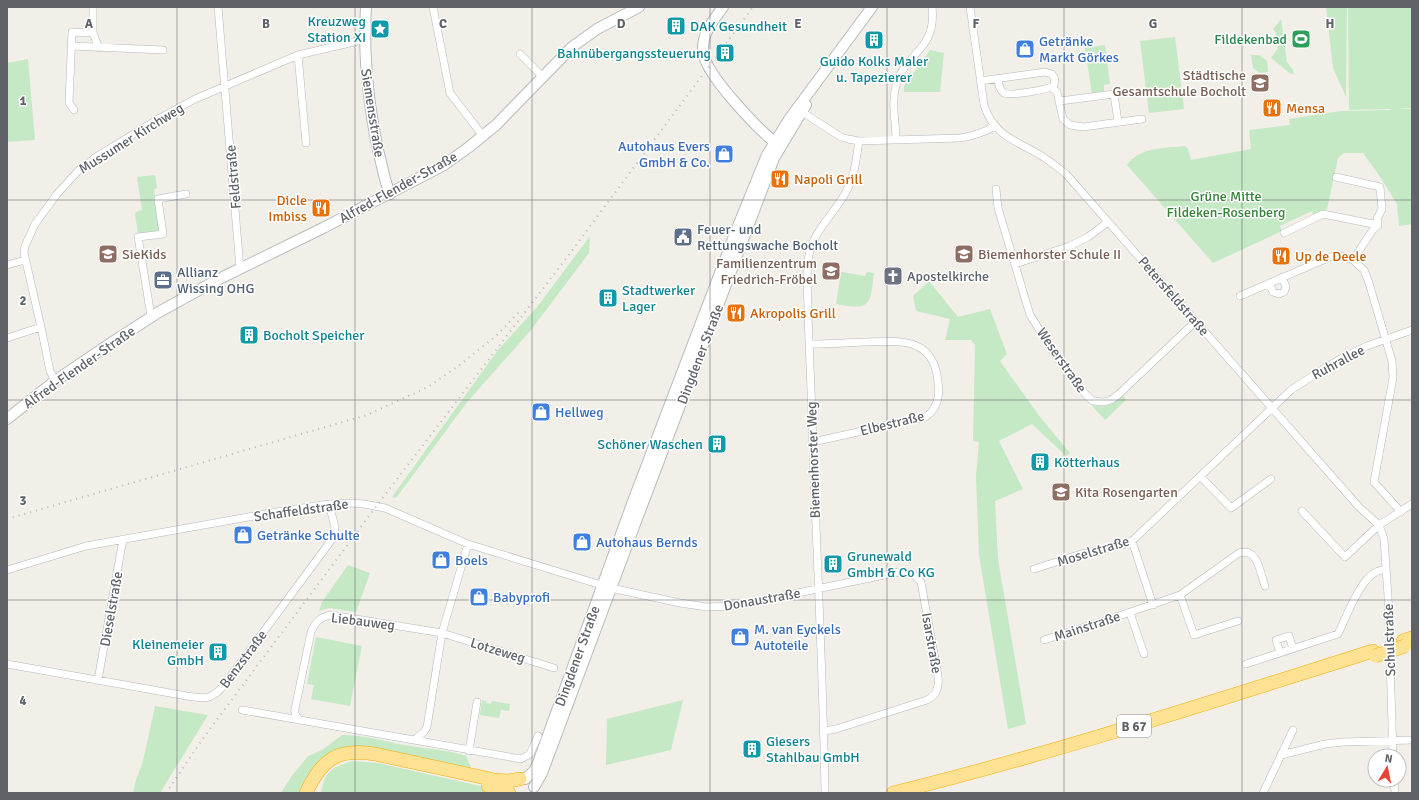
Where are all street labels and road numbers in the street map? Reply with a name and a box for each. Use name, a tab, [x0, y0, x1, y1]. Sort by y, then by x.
street label: Siemensstraße	[357, 68, 388, 159]
street label: Mussumer Kirchweg	[76, 99, 187, 178]
street label: Feldstraße	[222, 144, 245, 210]
street label: Alfred-Flender-Straße	[336, 148, 460, 227]
street label: Petersfeldstraße	[1135, 253, 1213, 339]
street label: Dingdener Straße	[674, 302, 727, 407]
street label: Alfred-Flender-Straße	[20, 322, 138, 412]
street label: Weserstraße	[1033, 324, 1090, 396]
street label: Ruhrallee	[1309, 341, 1368, 383]
street label: Biemenhorster Weg	[803, 401, 824, 519]
street label: Elbestraße	[858, 407, 926, 440]
street label: Schaffeldstraße	[253, 495, 349, 526]
street label: Moselstraße	[1055, 532, 1131, 571]
street label: Dieselstraße	[97, 570, 126, 648]
street label: Donaustraße	[722, 584, 802, 615]
street label: Schulstraße	[1380, 603, 1399, 677]
street label: Dingdener Straße	[551, 604, 604, 709]
street label: Mainstraße	[1052, 608, 1123, 645]
street label: Liebauweg	[330, 609, 396, 634]
street label: Isarstraße	[918, 611, 945, 675]
street label: Benzstraße	[216, 627, 271, 692]
street label: Lotzeweg	[468, 634, 527, 667]
road number: B 67	[1117, 715, 1151, 737]

